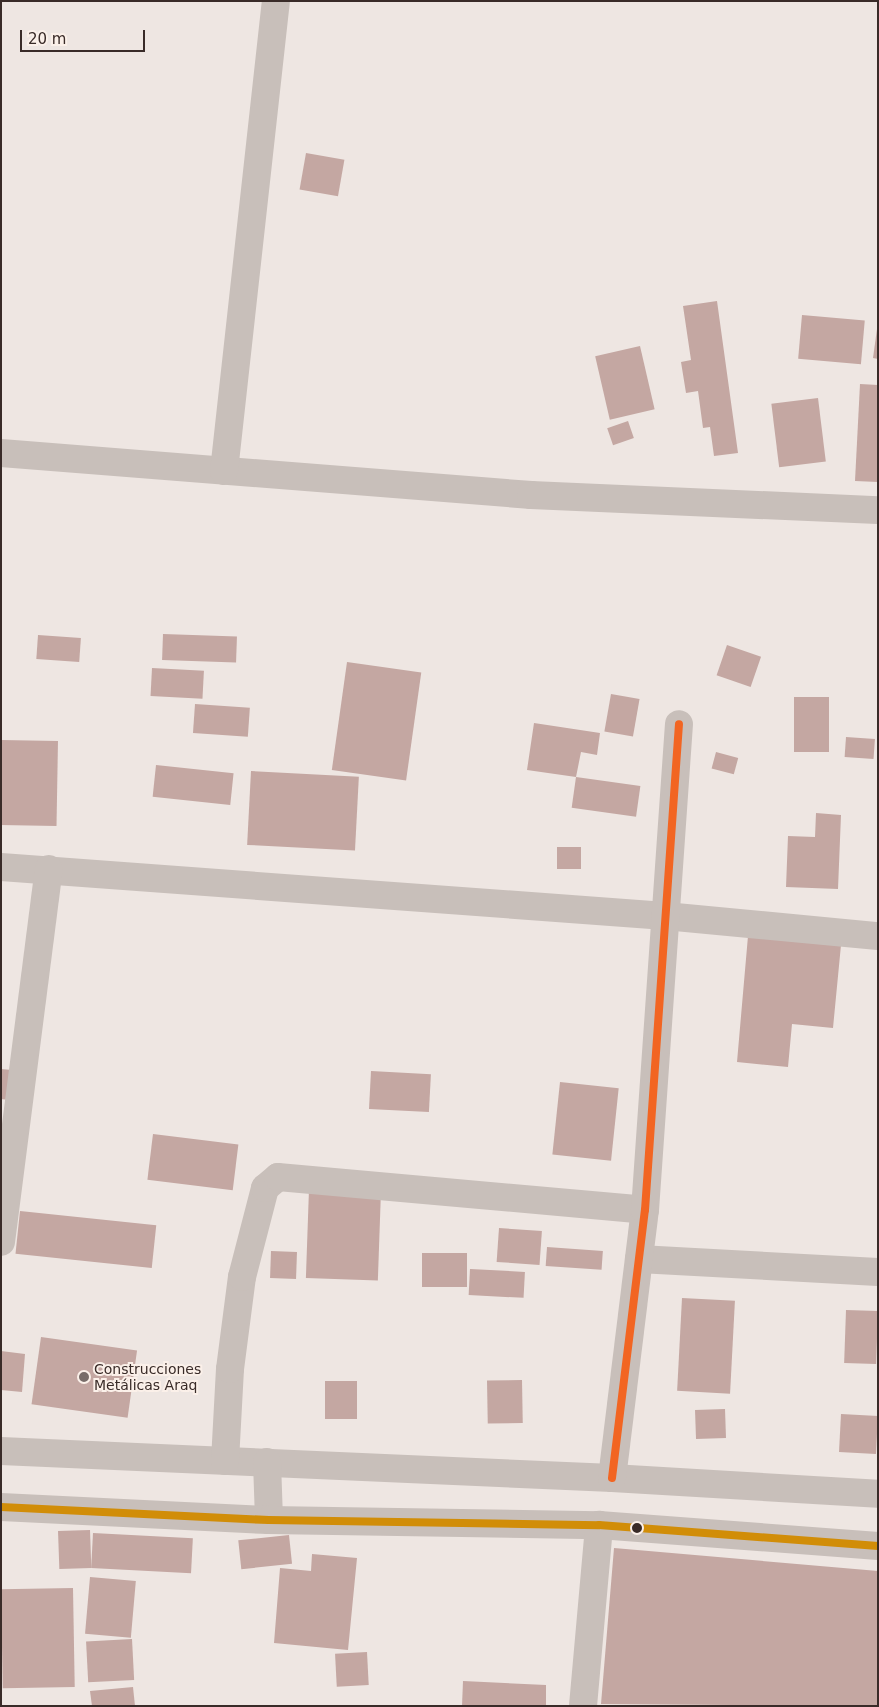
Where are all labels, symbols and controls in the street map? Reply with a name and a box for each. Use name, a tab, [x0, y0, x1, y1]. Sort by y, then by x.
scale bar	[22, 20, 148, 52]
text: 20 m	[28, 30, 66, 48]
place label: Construcciones Metálicas Araq	[94, 1361, 201, 1394]
marker: Construcciones Metálicas Araq	[78, 1371, 90, 1383]
unlabelled marker	[632, 1523, 642, 1533]

